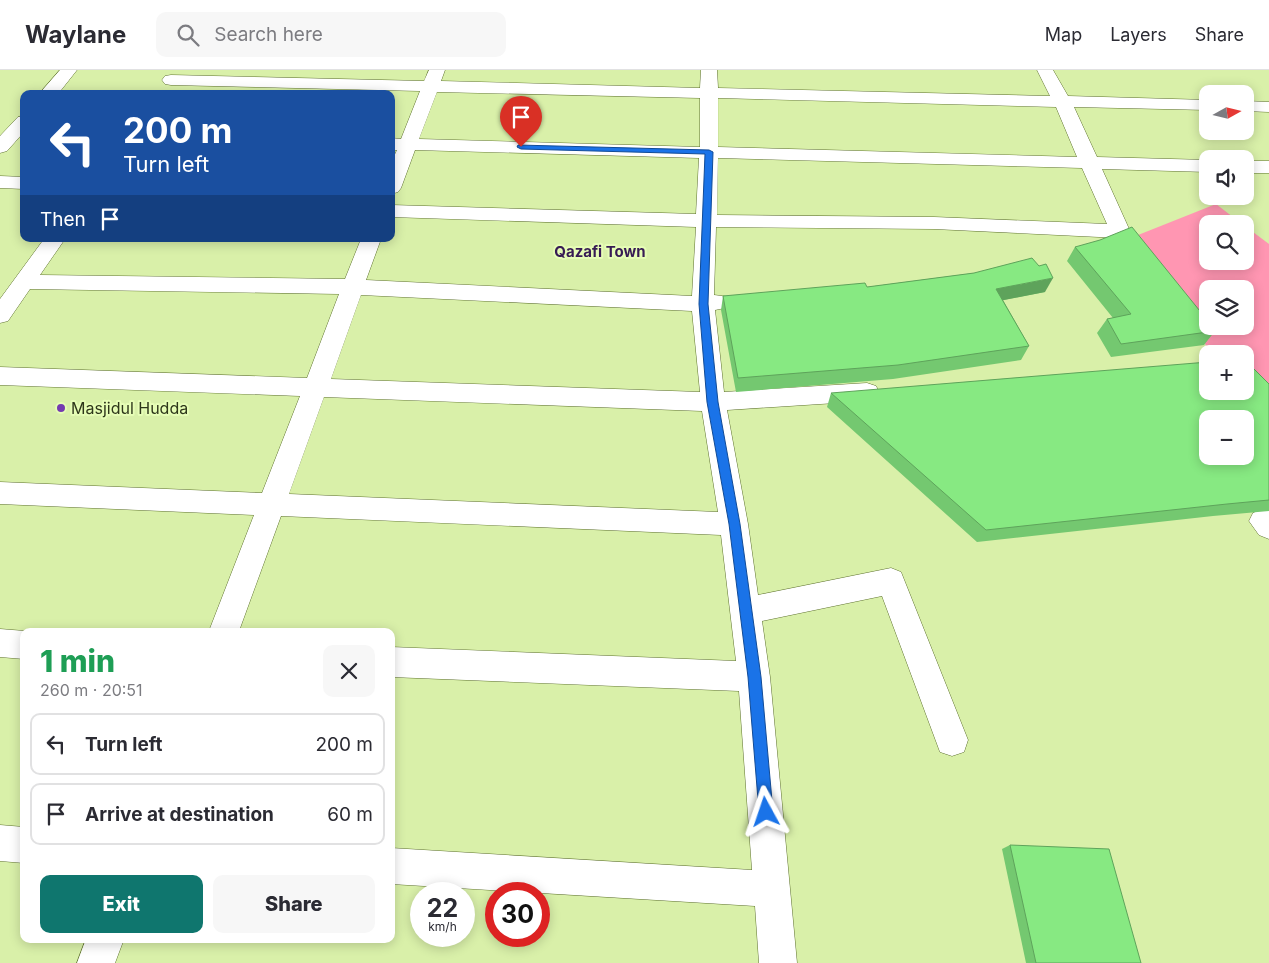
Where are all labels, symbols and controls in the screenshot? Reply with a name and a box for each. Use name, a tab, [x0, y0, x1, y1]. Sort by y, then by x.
search box	[156, 12, 506, 57]
text: Waylane	[25, 20, 126, 49]
icon: search	[174, 21, 202, 49]
text: Search here	[214, 23, 323, 46]
text: Map	[1045, 24, 1082, 45]
text: Layers	[1110, 24, 1167, 45]
text: Share	[1195, 24, 1244, 45]
north arrow	[1199, 85, 1254, 140]
map controls	[1199, 85, 1254, 465]
pin	[500, 96, 542, 147]
icon: arrive	[507, 103, 535, 131]
text: 200 m	[123, 109, 232, 151]
icon: left	[40, 110, 105, 175]
button: sound	[1199, 150, 1254, 205]
text: Turn left	[123, 151, 209, 177]
icon: arrive	[96, 205, 124, 233]
text: Then	[40, 208, 86, 231]
button: search	[1199, 215, 1254, 270]
district label: Qazafi Town	[554, 242, 646, 261]
button: layers	[1199, 280, 1254, 335]
button: +	[1199, 345, 1254, 400]
place label: Masjidul Hudda	[71, 398, 188, 418]
marker: Masjidul Hudda	[55, 402, 67, 414]
button: −	[1199, 410, 1254, 465]
text: 1 min	[40, 643, 115, 679]
button: close	[323, 645, 375, 697]
text: 260 m · 20:51	[40, 680, 143, 700]
icon: left	[42, 730, 70, 758]
text: Turn left	[85, 733, 163, 756]
text: 200 m	[315, 733, 373, 756]
position arrow	[739, 785, 791, 837]
icon: arrive	[42, 800, 70, 828]
text: Arrive at destination	[85, 803, 274, 826]
text: 60 m	[327, 803, 373, 826]
button: Exit	[40, 875, 203, 933]
button: Share	[213, 875, 375, 933]
speed limit sign: 30	[485, 882, 550, 947]
text: 22	[427, 893, 458, 923]
text: km/h	[428, 919, 457, 934]

